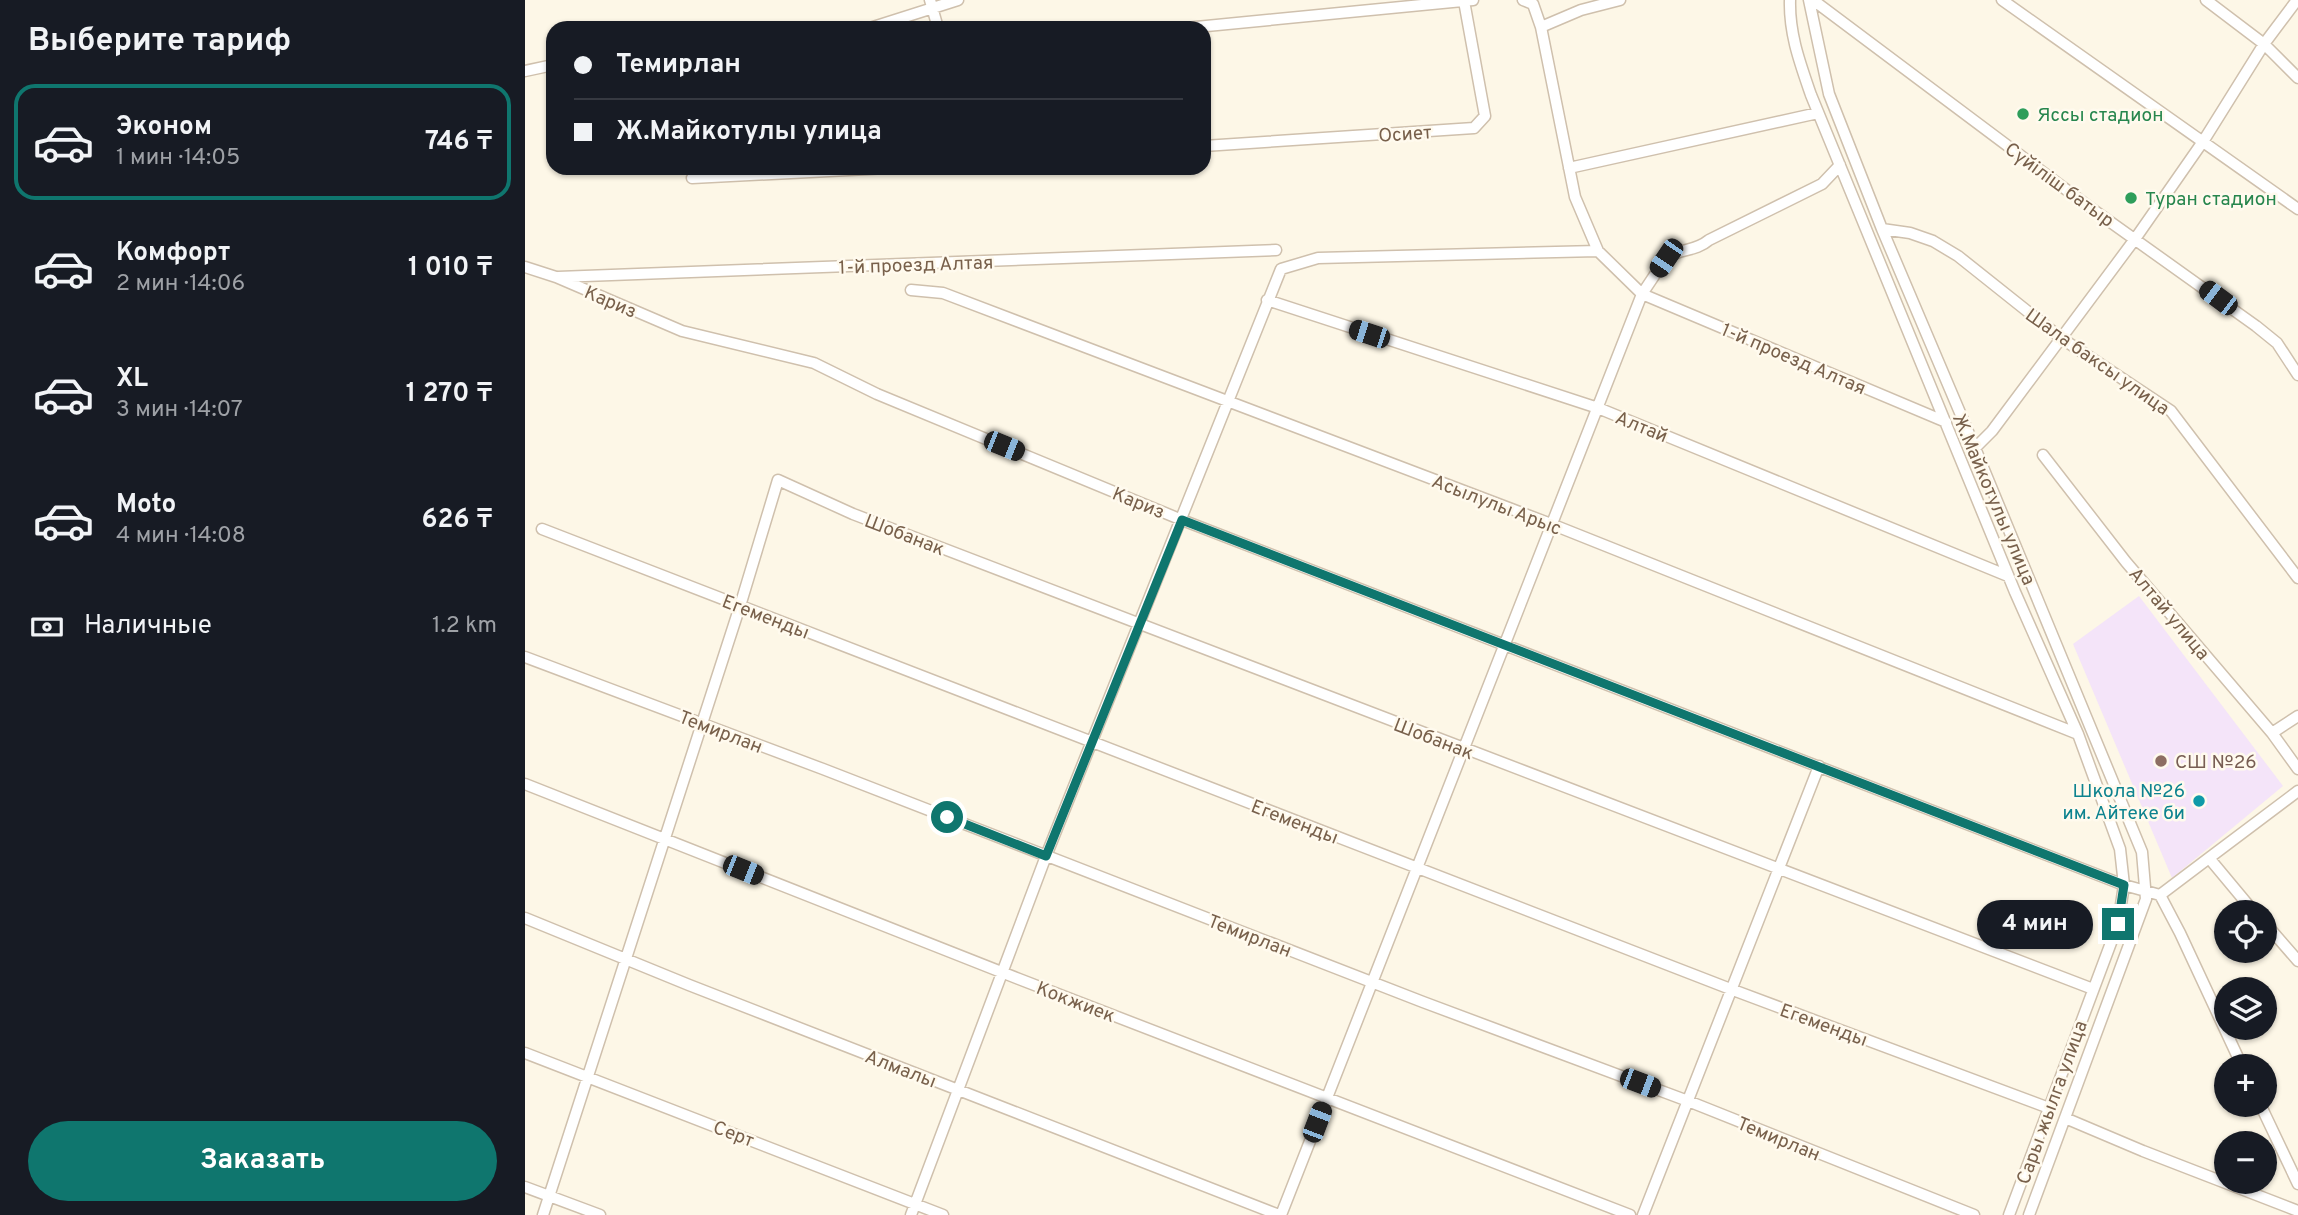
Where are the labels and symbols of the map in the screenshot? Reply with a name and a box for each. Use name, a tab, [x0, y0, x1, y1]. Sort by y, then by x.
place label: Яссы стадион	[2037, 104, 2163, 128]
marker: Яссы стадион	[2015, 106, 2031, 122]
street label: Осиет	[1378, 121, 1433, 149]
street label: Сүйіліш батыр	[1999, 138, 2118, 233]
place label: Туран стадион	[2145, 188, 2277, 212]
marker: Туран стадион	[2123, 190, 2139, 206]
car	[1646, 235, 1687, 281]
street label: 1-й проезд Алтая	[838, 251, 994, 281]
car	[2195, 277, 2242, 319]
street label: Кариз	[580, 281, 640, 325]
street label: Шала баксы улица	[2020, 304, 2174, 421]
car	[1346, 318, 1393, 350]
street label: 1-й проезд Алтая	[1717, 319, 1869, 401]
street label: Алтай	[1611, 406, 1671, 449]
street label: Ж.Майкотулы улица	[1946, 410, 2040, 589]
car	[981, 428, 1028, 464]
street label: Асылулы Арыс	[1428, 470, 1564, 542]
street label: Кариз	[1108, 482, 1168, 525]
street label: Шобанак	[861, 510, 948, 562]
street label: Алтай улица	[2123, 563, 2214, 666]
street label: Егеменды	[718, 590, 812, 646]
street label: Темирлан	[675, 706, 766, 760]
street label: Шобанак	[1390, 714, 1477, 766]
place label: СШ №26	[2175, 751, 2257, 775]
marker: СШ №26	[2153, 753, 2169, 769]
place label: Школа №26 им. Айтеке би	[2063, 780, 2185, 826]
marker: Школа №26 им. Айтеке би	[2191, 793, 2207, 809]
street label: Егеменды	[1247, 795, 1341, 851]
route start	[931, 801, 963, 833]
car	[720, 852, 767, 888]
callout: 4 мин	[1978, 900, 2093, 948]
route end	[2102, 908, 2134, 940]
street label: Темирлан	[1204, 910, 1295, 964]
street label: Кокжиек	[1032, 977, 1118, 1029]
street label: Егеменды	[1776, 999, 1871, 1053]
street label: Сары жылга улица	[2012, 1018, 2094, 1188]
street label: Алмалы	[861, 1045, 939, 1094]
car	[1617, 1066, 1664, 1100]
car	[1300, 1099, 1335, 1145]
street label: Темирлан	[1733, 1112, 1823, 1167]
street label: Серт	[709, 1116, 758, 1154]

